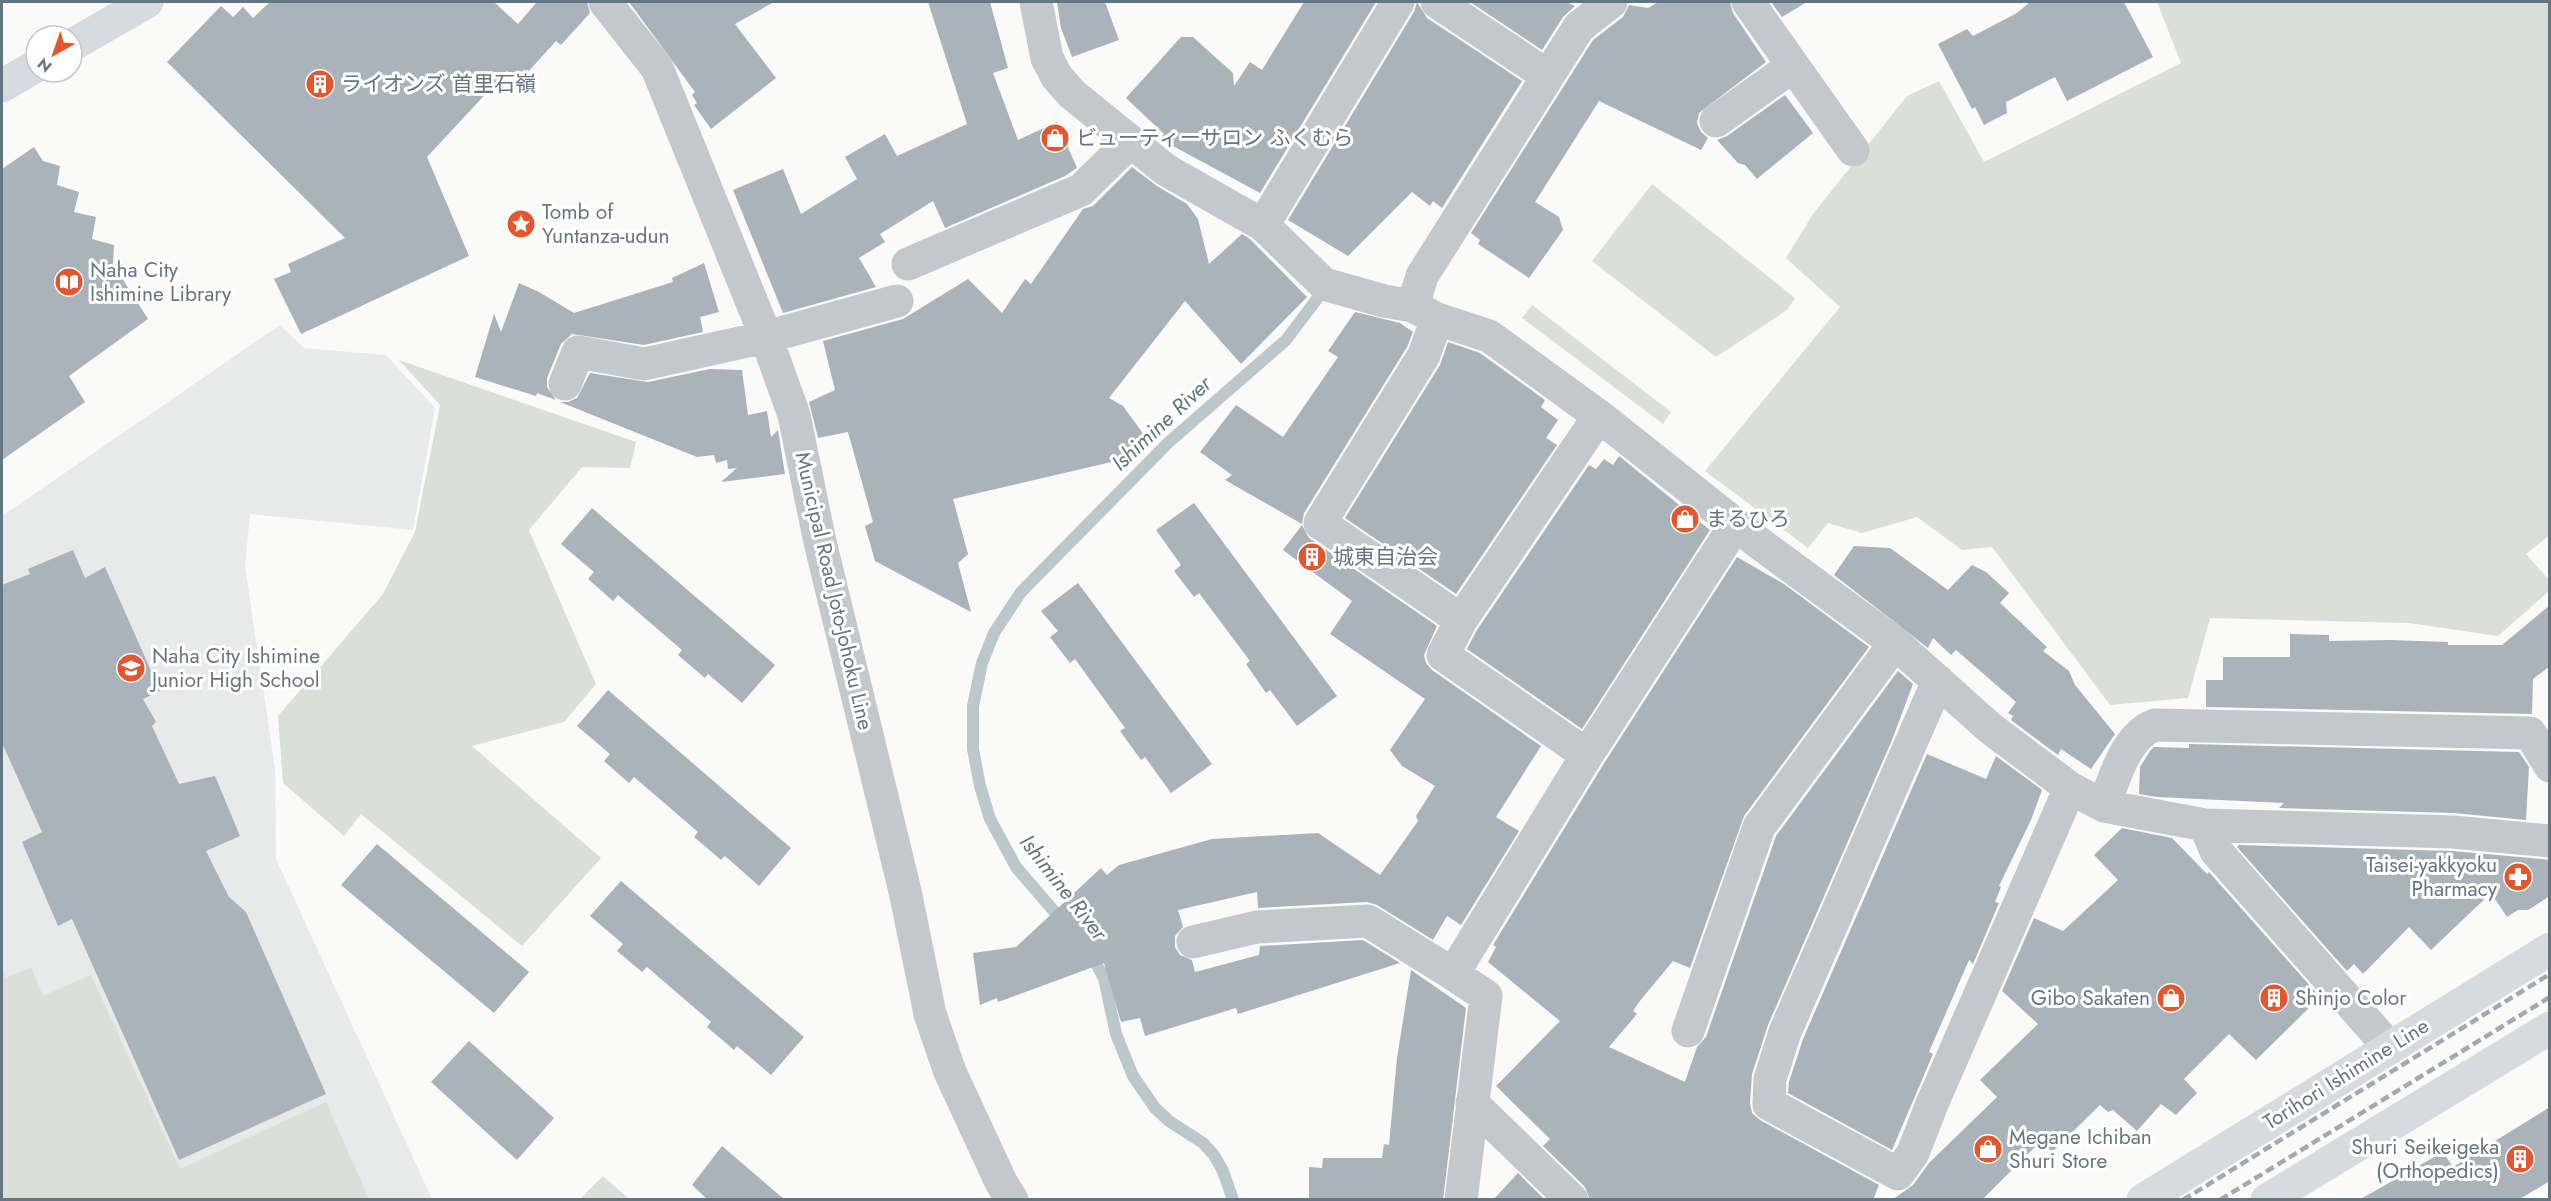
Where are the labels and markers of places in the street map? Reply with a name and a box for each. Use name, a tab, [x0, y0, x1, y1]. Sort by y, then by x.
building icon: ライオンズ 首里石嶺	[304, 68, 336, 100]
place label: ライオンズ 首里石嶺	[341, 69, 536, 99]
shop icon: ビューティーサロン ふくむら	[1039, 122, 1071, 154]
place label: ビューティーサロン ふくむら	[1076, 123, 1354, 153]
place label: Tomb of Yuntanza-udun	[542, 197, 670, 251]
place icon: Tomb of Yuntanza-udun	[505, 208, 537, 240]
place label: Naha City Ishimine Library	[90, 255, 232, 309]
library icon: Naha City Ishimine Library	[53, 266, 85, 298]
shop icon: まるひろ	[1669, 503, 1701, 535]
place label: まるひろ	[1706, 504, 1790, 534]
building icon: 城東自治会	[1296, 541, 1328, 573]
place label: 城東自治会	[1333, 542, 1438, 572]
place label: Naha City Ishimine Junior High School	[149, 641, 320, 695]
school or university icon: Naha City Ishimine Junior High School	[115, 652, 147, 684]
place label: Taisei-yakkyoku Pharmacy	[2366, 850, 2498, 904]
pharmacy icon: Taisei-yakkyoku Pharmacy	[2502, 861, 2534, 893]
shop icon: Gibo Sakaten	[2155, 982, 2187, 1014]
building icon: Shinjo Color	[2258, 982, 2290, 1014]
place label: Gibo Sakaten	[2031, 983, 2150, 1013]
place label: Shinjo Color	[2295, 983, 2407, 1013]
place label: Megane Ichiban Shuri Store	[2009, 1122, 2152, 1176]
place label: Shuri Seikeigeka (Orthopedics)	[2351, 1132, 2499, 1186]
shop icon: Megane Ichiban Shuri Store	[1972, 1133, 2004, 1165]
building icon: Shuri Seikeigeka (Orthopedics)	[2504, 1143, 2536, 1175]

